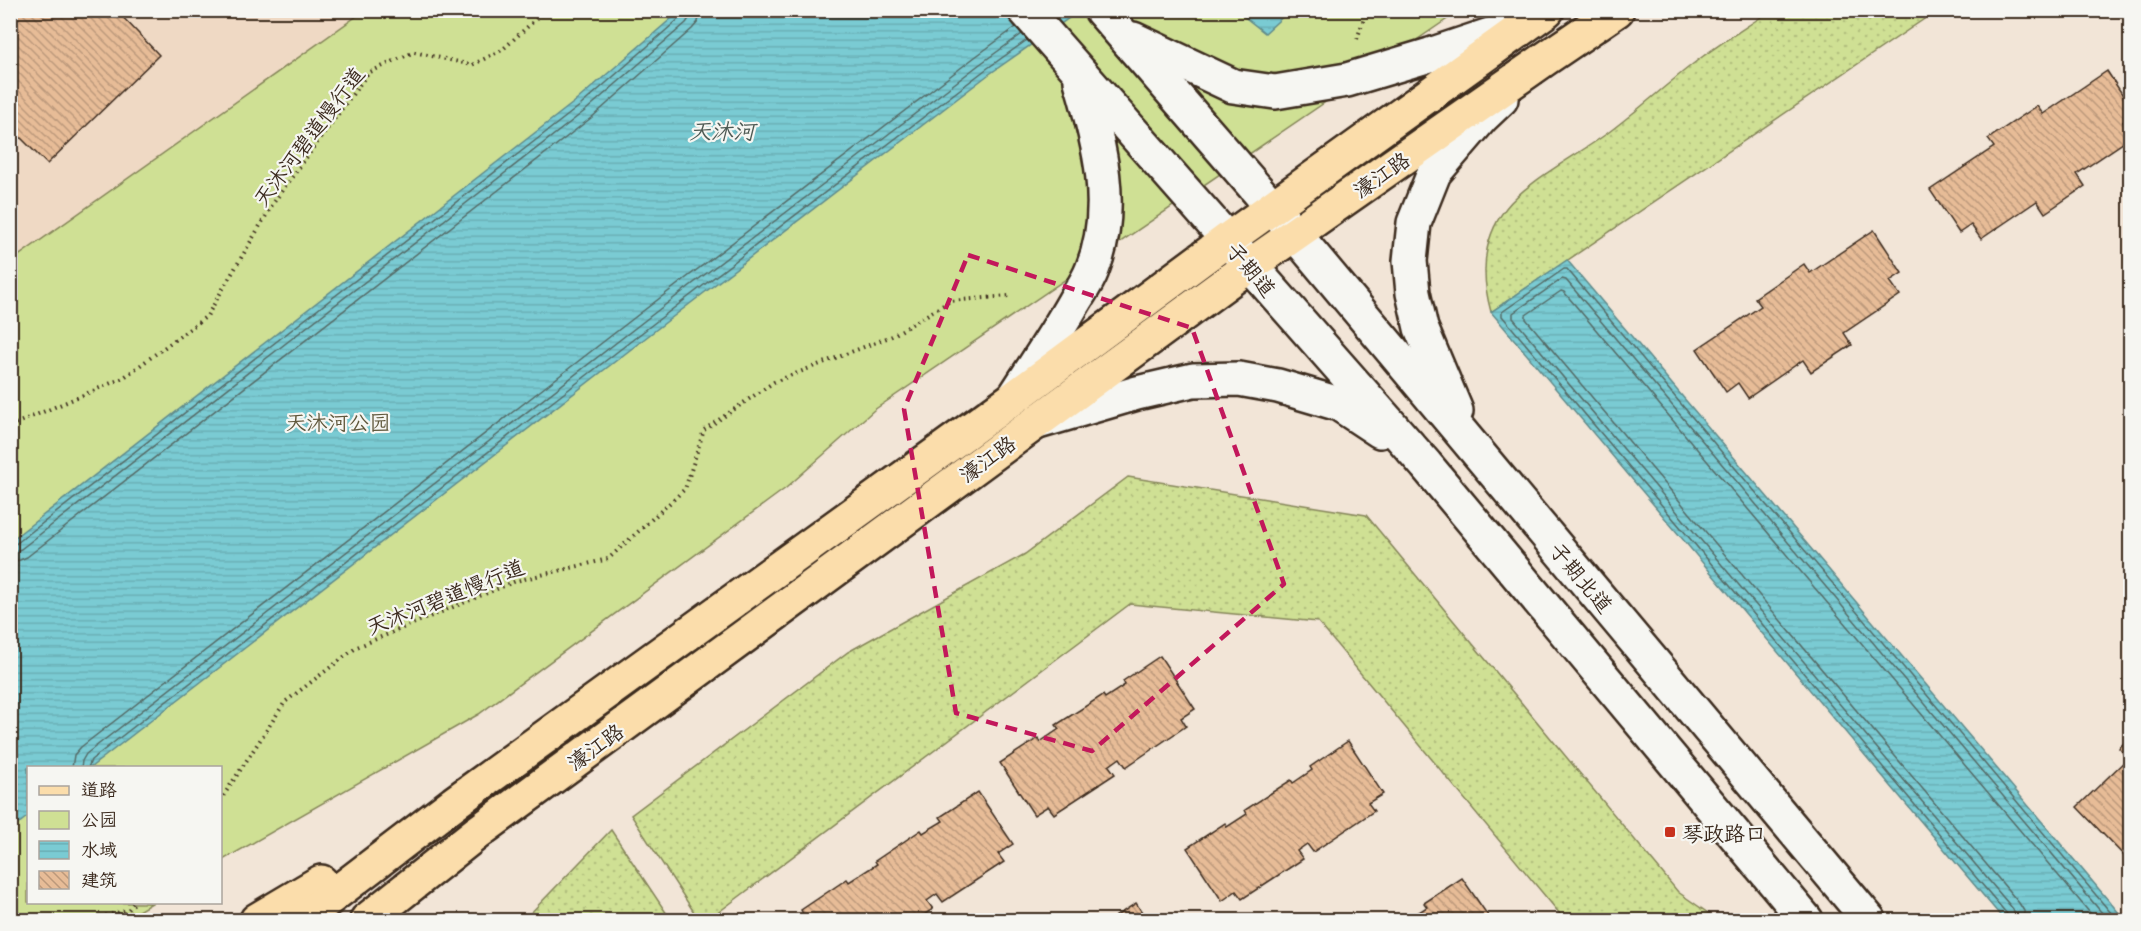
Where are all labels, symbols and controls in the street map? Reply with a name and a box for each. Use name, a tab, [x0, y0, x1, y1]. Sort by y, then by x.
street label: 天沐河碧道慢行道	[247, 61, 369, 211]
water label: 天沐河	[689, 116, 758, 145]
street label: 濠江路	[1347, 145, 1415, 203]
street label: 子期道	[1221, 236, 1283, 302]
park label: 天沐河公园	[286, 408, 391, 435]
street label: 濠江路	[954, 429, 1020, 487]
street label: 子期北道	[1545, 536, 1619, 618]
street label: 天沐河碧道慢行道	[362, 552, 528, 640]
street label: 濠江路	[562, 717, 628, 775]
legend	[27, 766, 222, 904]
text: 道路	[81, 777, 117, 801]
text: 公园	[81, 807, 117, 831]
place label: 琴政路口	[1682, 819, 1766, 846]
marker: 琴政路口	[1663, 825, 1677, 839]
text: 水域	[81, 837, 117, 861]
text: 建筑	[81, 867, 117, 891]

